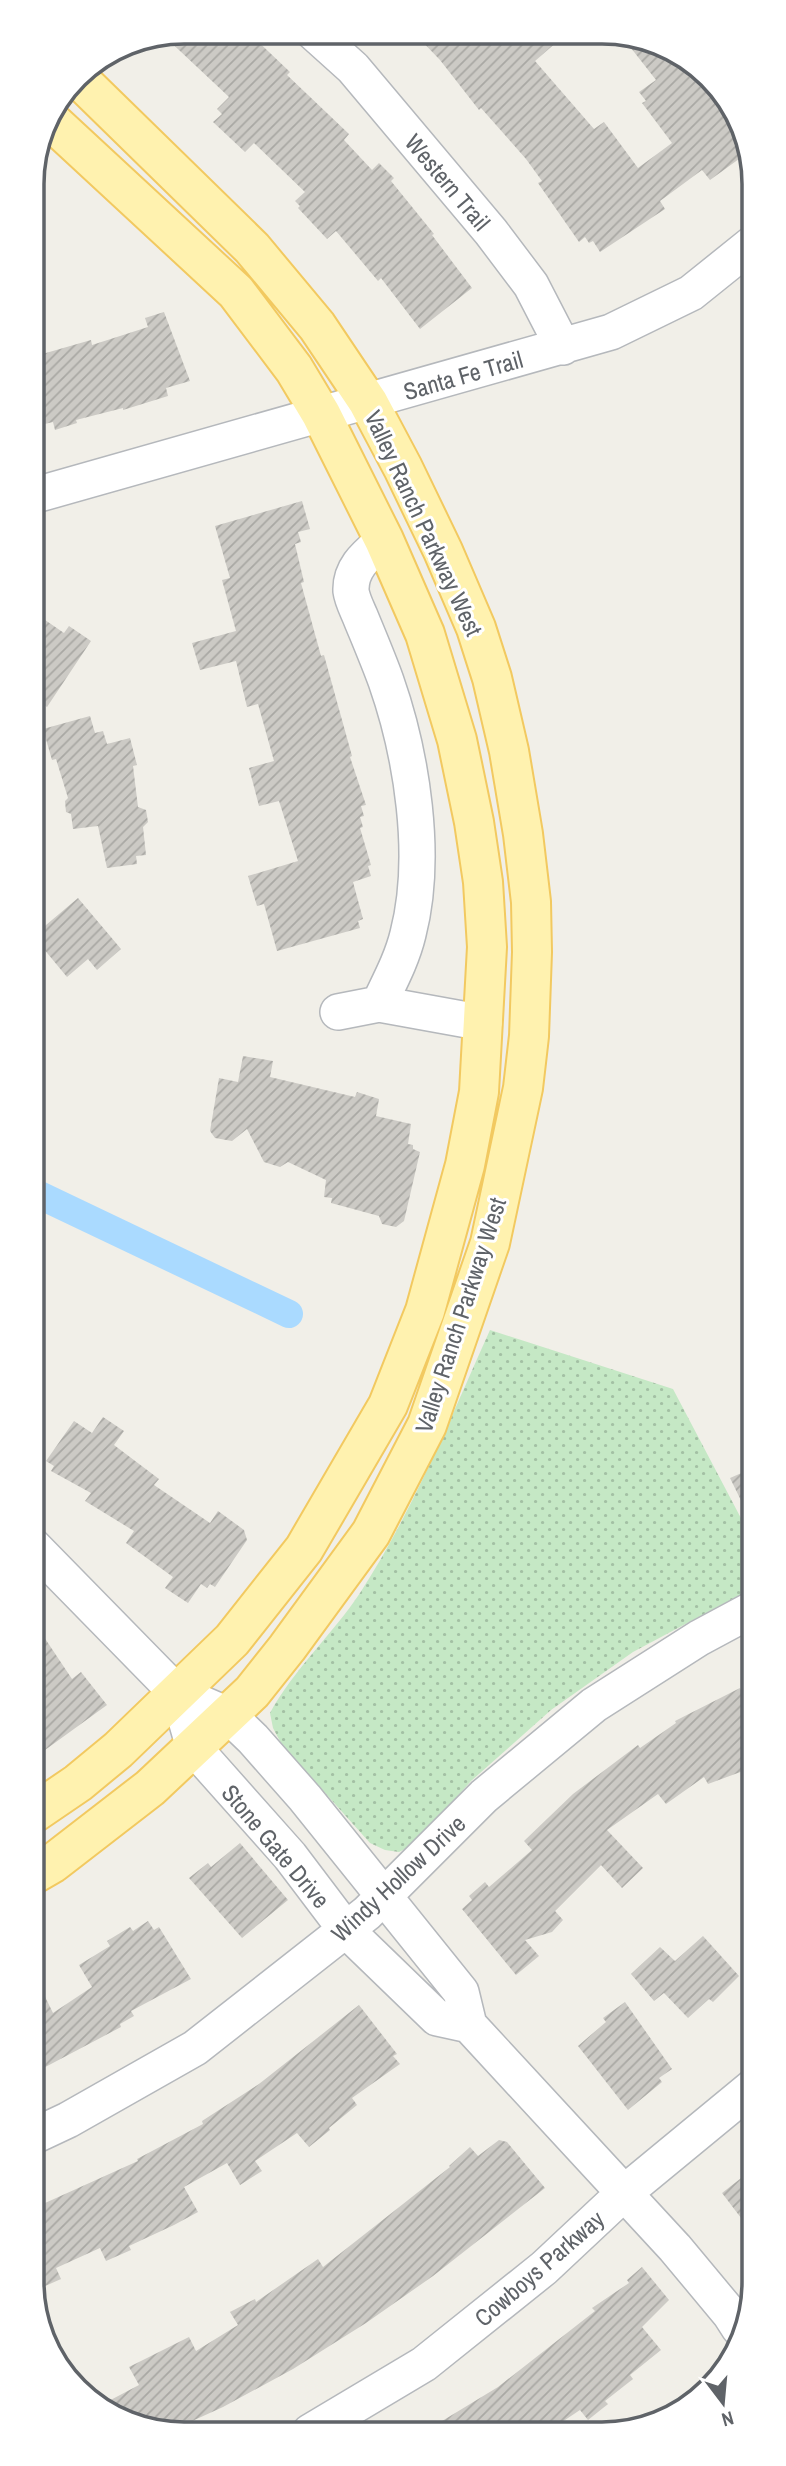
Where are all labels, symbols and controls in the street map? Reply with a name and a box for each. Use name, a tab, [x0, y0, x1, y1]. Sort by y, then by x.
street label: Western Trail	[398, 127, 498, 237]
street label: Santa Fe Trail	[400, 343, 526, 407]
street label: Valley Ranch Parkway West	[358, 405, 491, 641]
street label: Valley Ranch Parkway West	[407, 1193, 513, 1437]
street label: Stone Gate Drive	[215, 1777, 337, 1915]
street label: Windy Hollow Drive	[324, 1807, 472, 1949]
street label: Cowboys Parkway	[467, 2203, 611, 2333]
north arrow	[688, 2368, 758, 2438]
text: N	[719, 2405, 737, 2433]

